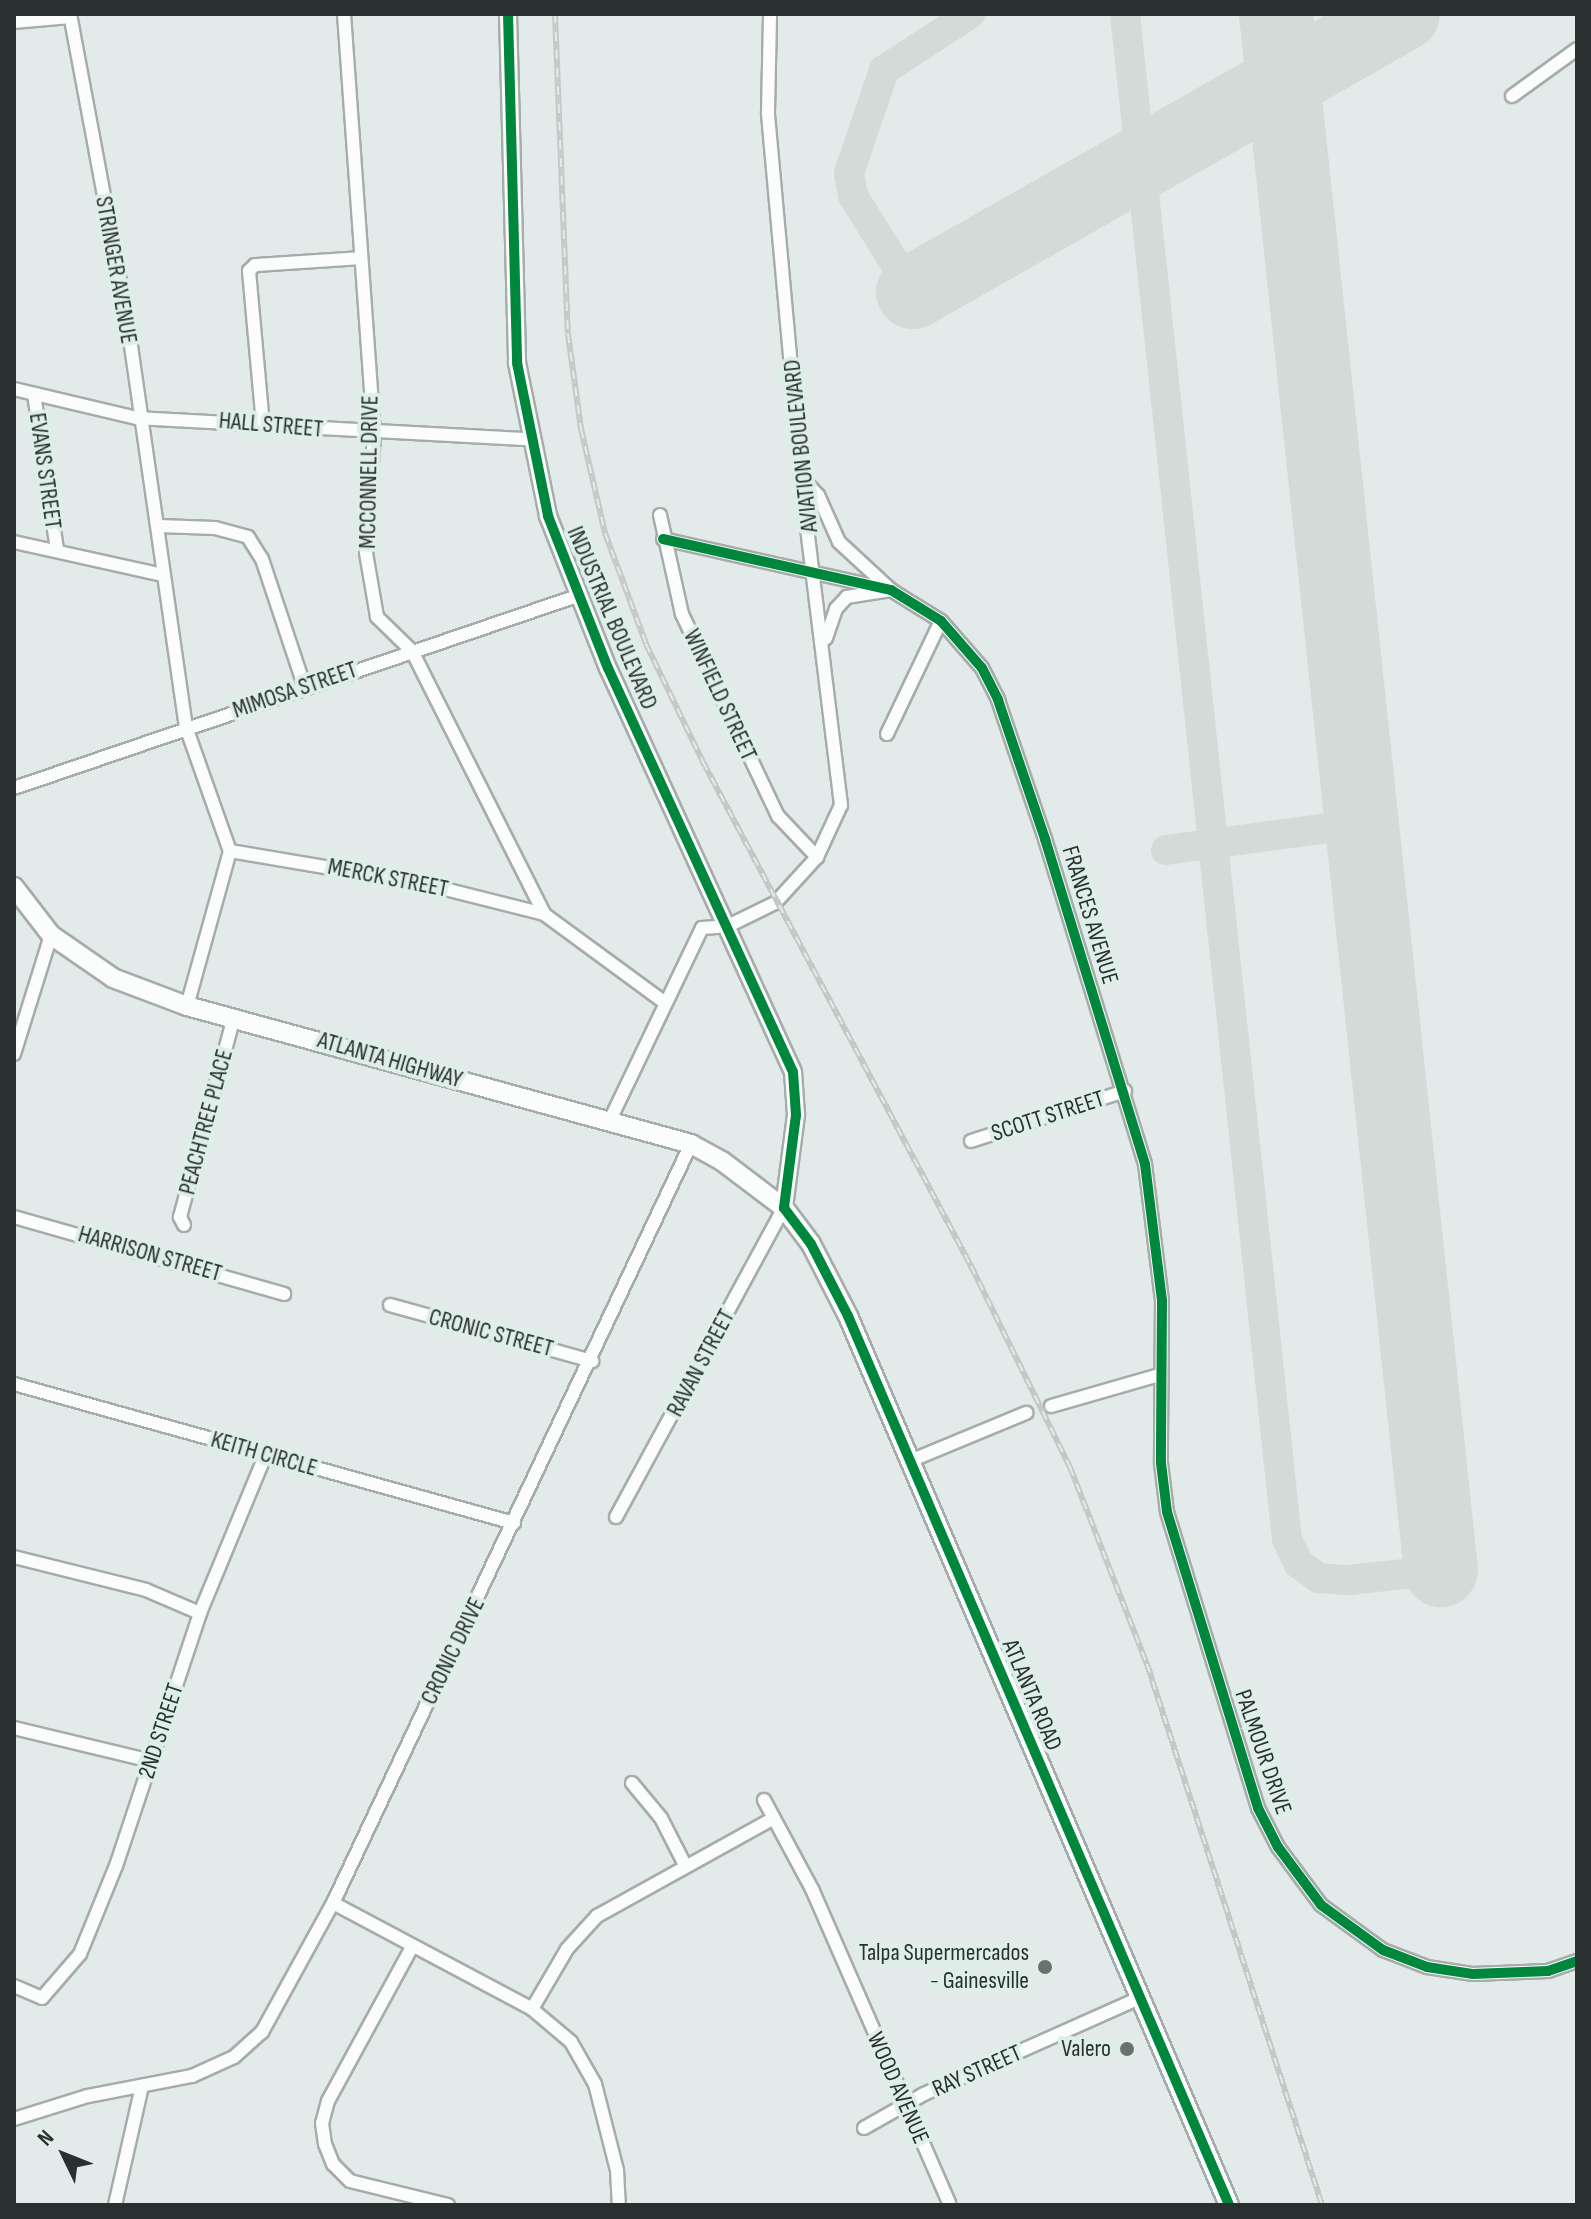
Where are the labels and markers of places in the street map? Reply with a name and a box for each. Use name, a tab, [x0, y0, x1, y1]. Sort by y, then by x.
place label: Talpa Supermercados - Gainesville	[859, 1939, 1029, 1995]
marker: Talpa Supermercados - Gainesville	[1036, 1958, 1054, 1976]
place label: Valero	[1061, 2035, 1111, 2063]
marker: Valero	[1118, 2040, 1136, 2058]

